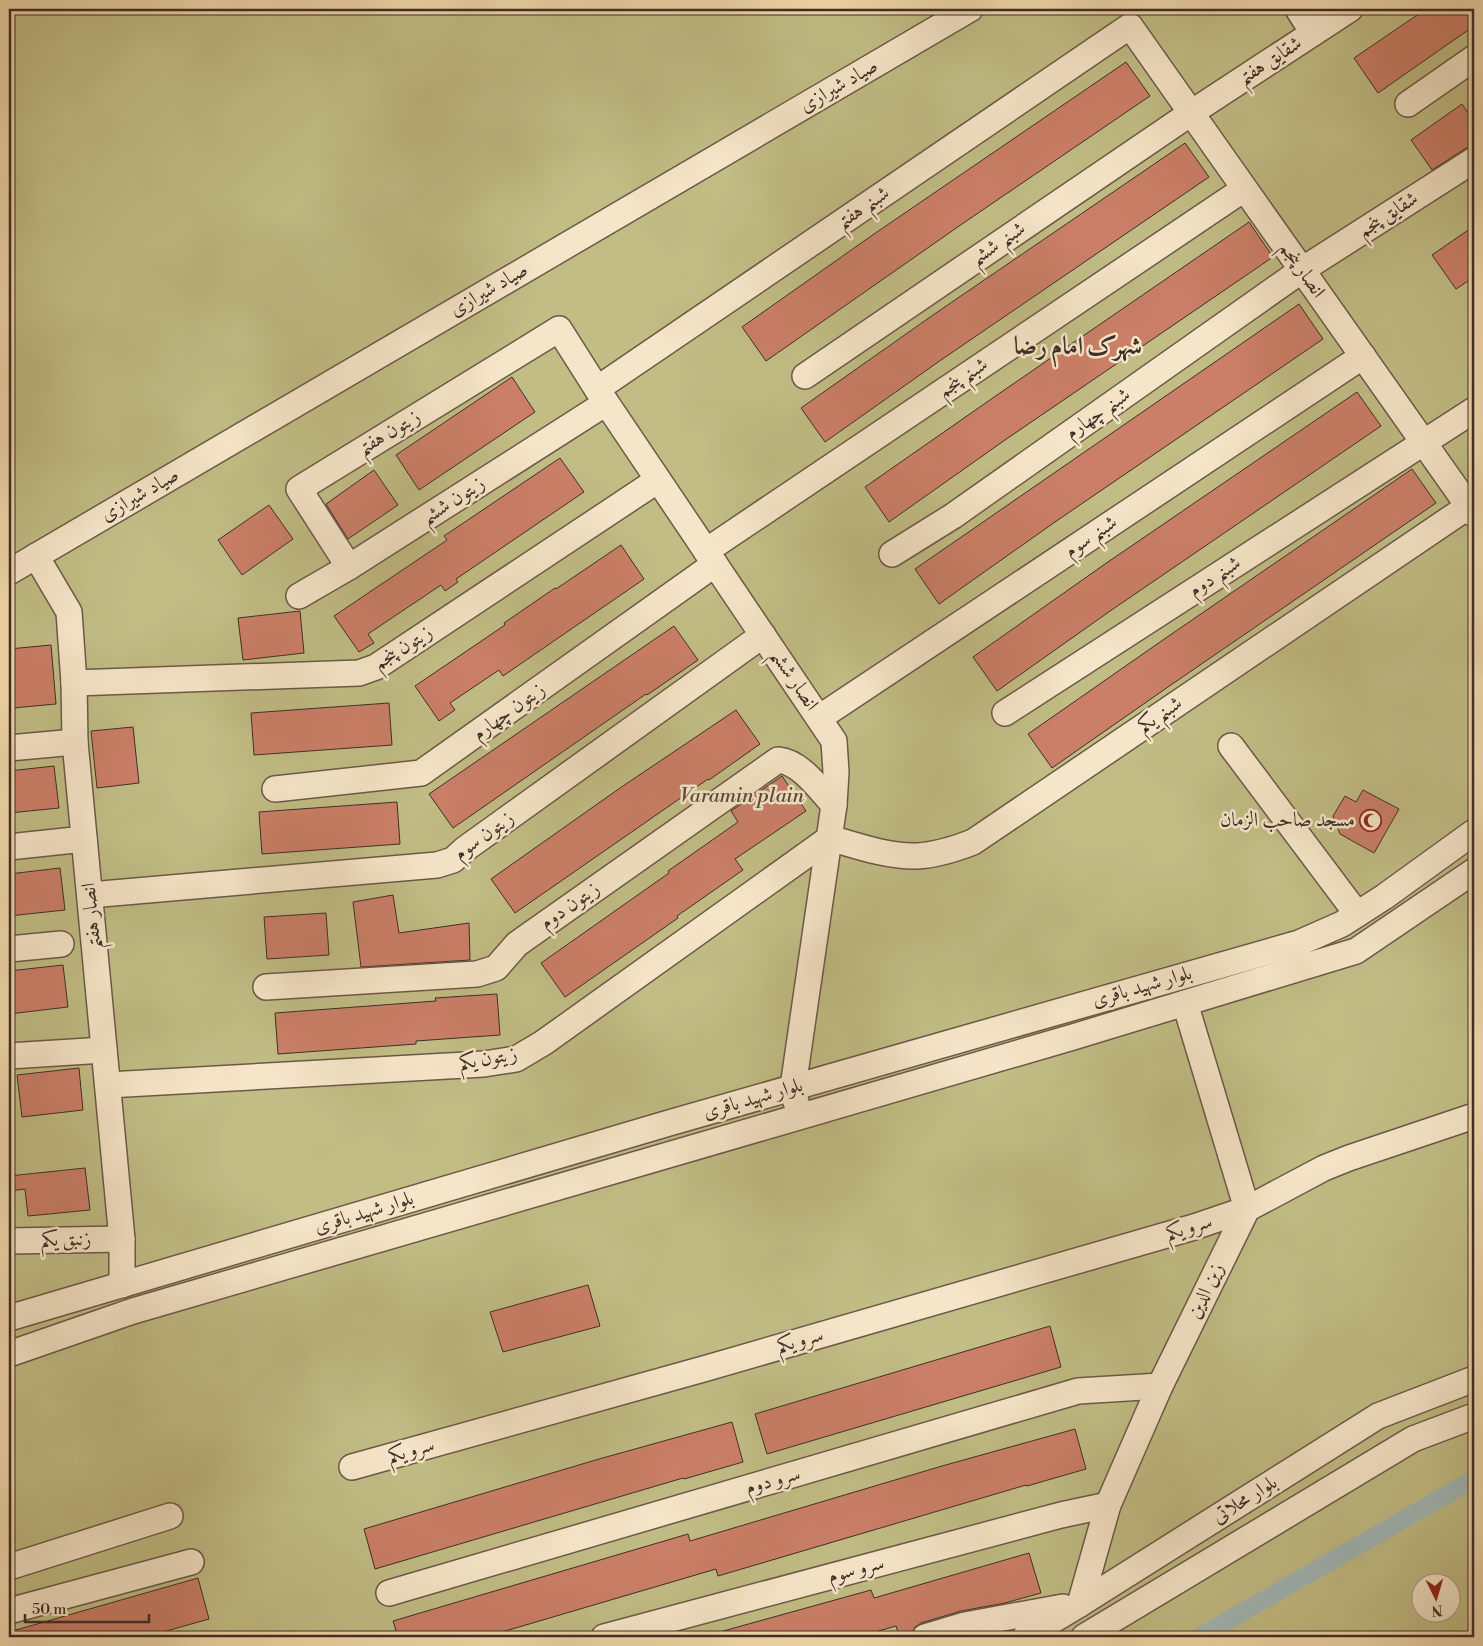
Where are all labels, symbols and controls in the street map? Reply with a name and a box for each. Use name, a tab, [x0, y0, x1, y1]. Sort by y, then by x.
street label: شقایق هفتم	[1233, 31, 1310, 96]
street label: صیاد شیرازی	[795, 54, 883, 118]
street label: شبنم هفتم	[831, 181, 898, 240]
street label: شقایق پنجم	[1353, 186, 1426, 248]
street label: شبنم ششم	[965, 216, 1034, 277]
street label: انصار پنجم	[1270, 237, 1330, 306]
street label: صیاد شیرازی	[445, 258, 533, 322]
district label: شهرک امام رضا	[1014, 331, 1142, 368]
street label: شبنم پنجم	[933, 352, 996, 409]
street label: شبنم چهارم	[1060, 383, 1139, 450]
street label: زیتون هفتم	[353, 404, 428, 467]
street label: صیاد شیرازی	[96, 463, 184, 527]
street label: زیتون ششم	[416, 471, 493, 536]
street label: شبنم سوم	[1060, 510, 1126, 569]
street label: شبنم دوم	[1184, 551, 1249, 608]
street label: زیتون پنجم	[369, 620, 440, 680]
street label: انصار ششم	[759, 644, 824, 719]
street label: زیتون چهارم	[468, 677, 553, 750]
street label: شبنم یکم	[1133, 691, 1191, 744]
park label: Varamin plain	[680, 784, 805, 809]
street label: زیتون سوم	[449, 806, 521, 870]
place label: مسجد صاحب الزمان	[1220, 808, 1355, 833]
mosque icon: مسجد صاحب الزمان	[1359, 808, 1383, 832]
street label: زیتون دوم	[535, 876, 607, 939]
street label: انصار هفتم	[77, 881, 113, 950]
street label: بلوار شهید باقری	[1089, 961, 1195, 1013]
street label: زیتون یکم	[457, 1042, 520, 1081]
street label: بلوار شهید باقری	[700, 1073, 806, 1125]
street label: بلوار شهید باقری	[311, 1186, 417, 1240]
street label: سرو یکم	[1163, 1209, 1217, 1252]
street label: زنبق یکم	[40, 1227, 92, 1258]
street label: زین الدین	[1182, 1259, 1230, 1323]
street label: سرو یکم	[774, 1322, 828, 1364]
street label: سرو یکم	[385, 1432, 439, 1474]
street label: سرو دوم	[743, 1461, 805, 1505]
street label: بلوار محلاتی	[1208, 1470, 1282, 1530]
street label: سرو سوم	[825, 1551, 888, 1593]
north arrow	[1410, 1574, 1460, 1624]
scale bar	[25, 1591, 149, 1623]
text: 50 m	[32, 1600, 66, 1619]
text: N	[1431, 1601, 1443, 1619]

